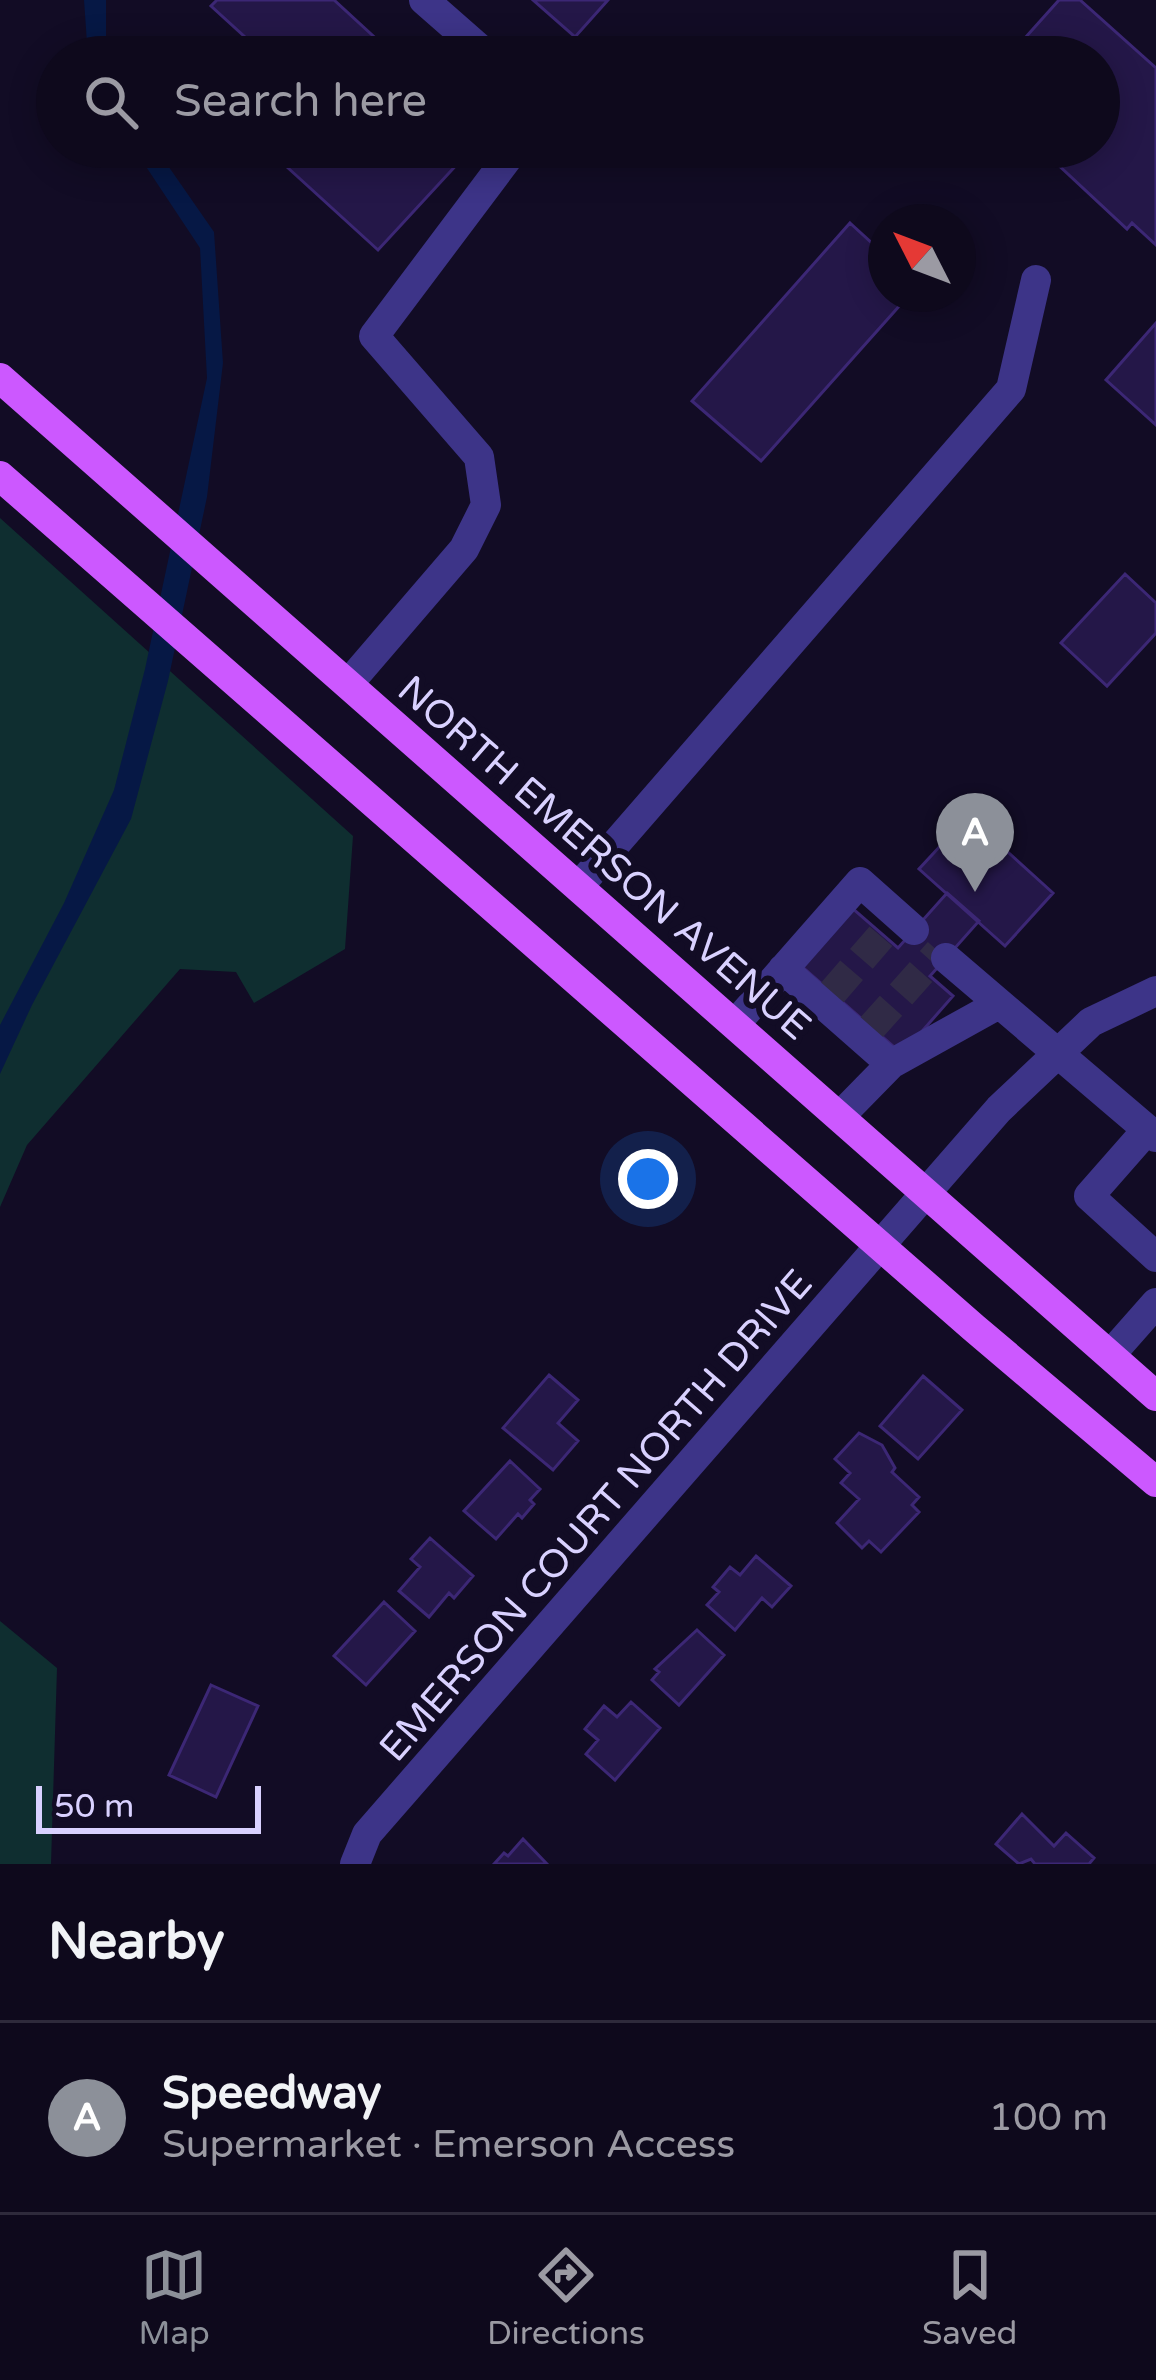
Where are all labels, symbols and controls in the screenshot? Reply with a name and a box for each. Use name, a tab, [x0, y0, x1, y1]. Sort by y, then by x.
search box	[36, 36, 1120, 168]
icon: search	[78, 69, 144, 135]
text: Search here	[174, 75, 427, 129]
north arrow	[868, 204, 976, 312]
street label: NORTH EMERSON AVENUE	[388, 666, 820, 1050]
pin: A	[936, 793, 1014, 892]
your location	[618, 1149, 678, 1209]
street label: EMERSON COURT NORTH DRIVE	[370, 1261, 822, 1771]
scale bar	[36, 1780, 261, 1833]
text: 50 m	[54, 1787, 134, 1826]
text: Nearby	[48, 1911, 225, 1973]
text: Speedway	[162, 2067, 382, 2121]
text: A	[72, 2094, 102, 2141]
text: 100 m	[989, 2094, 1108, 2141]
text: Supermarket · Emerson Access	[162, 2121, 735, 2168]
tab: Map	[139, 2242, 210, 2353]
tab: Directions	[487, 2242, 645, 2353]
tab: Saved	[922, 2242, 1017, 2353]

